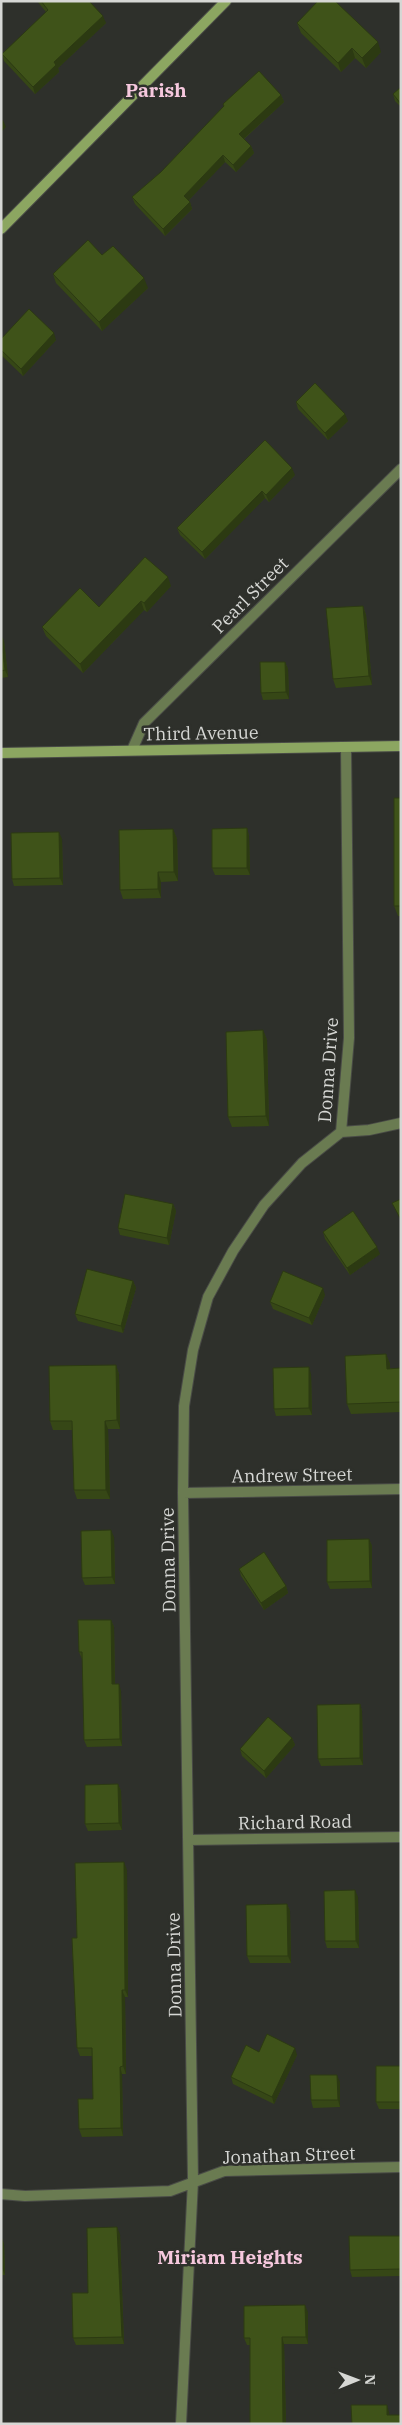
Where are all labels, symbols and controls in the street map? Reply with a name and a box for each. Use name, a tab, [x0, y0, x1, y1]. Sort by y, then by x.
district label: Parish	[125, 78, 187, 102]
street label: Pearl Street	[207, 552, 293, 638]
street label: Third Avenue	[143, 720, 259, 746]
street label: Donna Drive	[313, 1017, 343, 1123]
street label: Andrew Street	[231, 1462, 353, 1488]
street label: Donna Drive	[156, 1507, 180, 1613]
street label: Richard Road	[238, 1810, 352, 1834]
street label: Donna Drive	[162, 1912, 186, 2018]
street label: Jonathan Street	[222, 2141, 356, 2169]
district label: Miriam Heights	[157, 2245, 303, 2269]
north arrow	[332, 2355, 382, 2405]
text: N	[361, 2374, 379, 2385]

